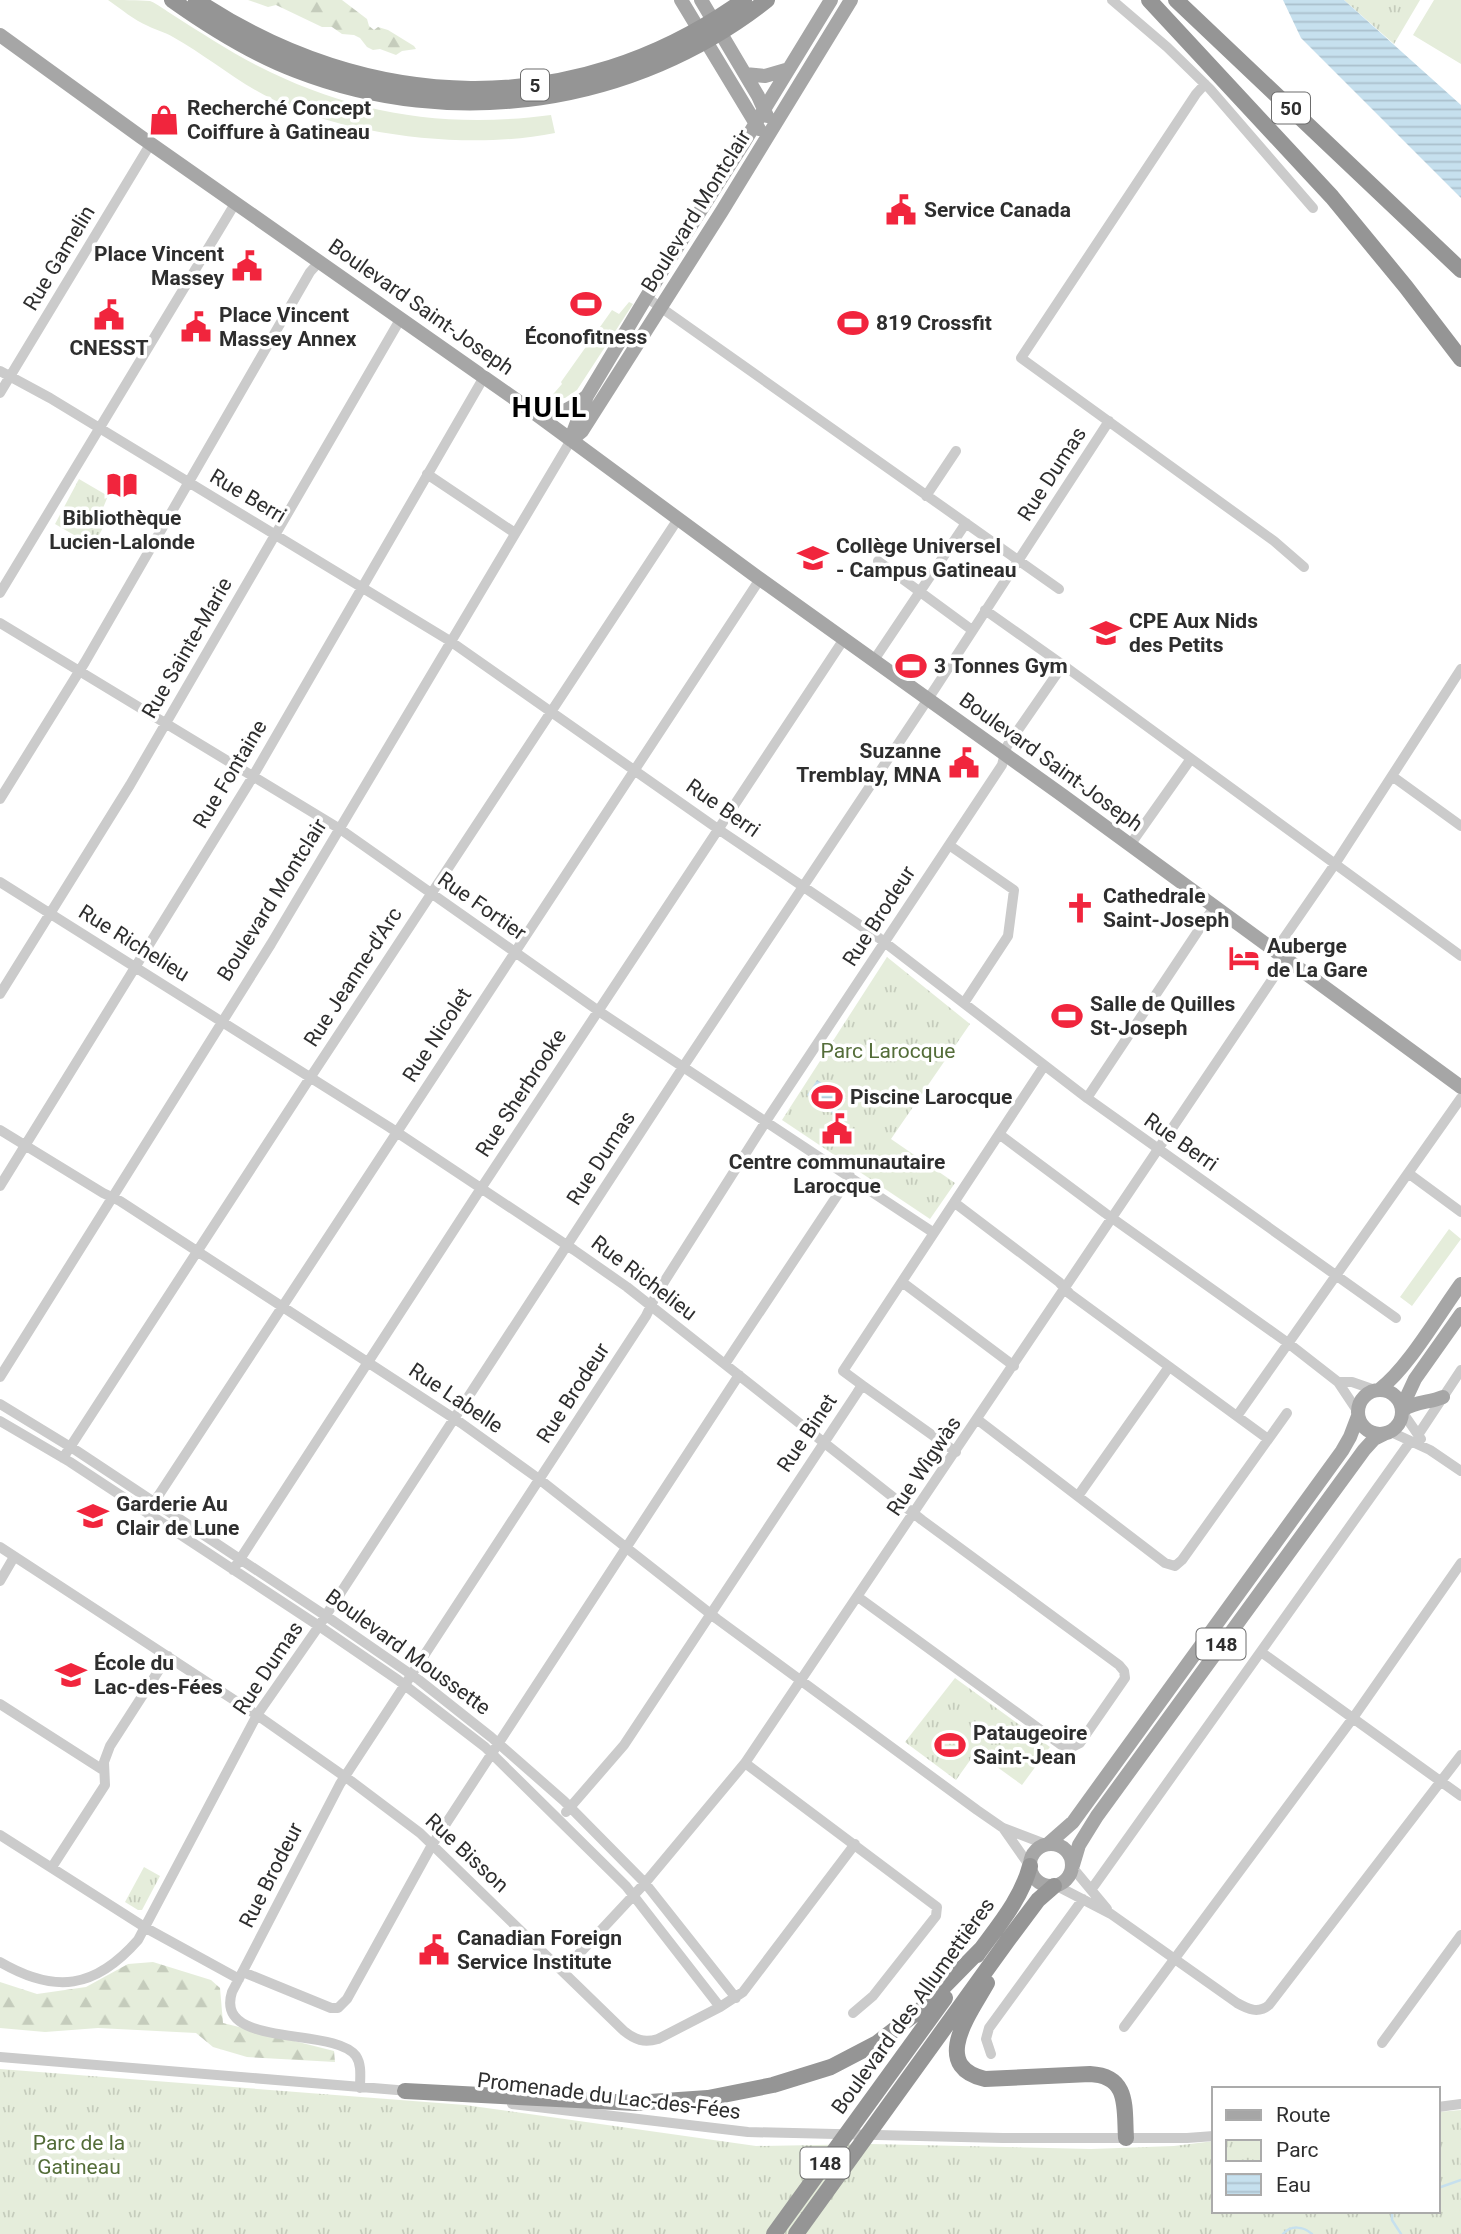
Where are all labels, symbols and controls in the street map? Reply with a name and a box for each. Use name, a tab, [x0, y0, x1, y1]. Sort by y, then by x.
road number: 5	[521, 69, 549, 100]
road number: 50	[1272, 92, 1310, 124]
place label: Recherché Concept Coiffure à Gatineau	[187, 96, 371, 144]
shop icon: Recherché Concept Coiffure à Gatineau	[147, 103, 181, 137]
street label: Boulevard Montclair	[636, 125, 756, 297]
public building icon: Service Canada	[884, 193, 918, 227]
place label: Service Canada	[924, 198, 1071, 222]
street label: Rue Gamelin	[18, 201, 100, 315]
street label: Boulevard Saint-Joseph	[324, 234, 518, 380]
place label: Place Vincent Massey	[94, 242, 224, 290]
public building icon: Place Vincent Massey	[230, 249, 264, 283]
sports icon: Éconofitness	[569, 287, 603, 321]
public building icon: CNESST	[92, 298, 126, 332]
place label: Place Vincent Massey Annex	[219, 303, 357, 351]
sports icon: 819 Crossfit	[836, 306, 870, 340]
public building icon: Place Vincent Massey Annex	[179, 310, 213, 344]
place label: 819 Crossfit	[876, 311, 992, 335]
place label: Éconofitness	[525, 325, 648, 349]
place label: CNESST	[69, 336, 149, 360]
district label: HULL	[512, 391, 588, 424]
street label: Rue Dumas	[1013, 423, 1091, 525]
street label: Rue Berri	[206, 464, 290, 528]
library icon: Bibliothèque Lucien-Lalonde	[105, 468, 139, 502]
place label: Bibliothèque Lucien-Lalonde	[49, 506, 195, 554]
place label: Collège Universel - Campus Gatineau	[836, 534, 1017, 582]
school or university icon: Collège Universel - Campus Gatineau	[796, 541, 830, 575]
street label: Rue Sainte-Marie	[137, 573, 237, 723]
place label: CPE Aux Nids des Petits	[1129, 609, 1258, 657]
school or university icon: CPE Aux Nids des Petits	[1089, 616, 1123, 650]
sports icon: 3 Tonnes Gym	[894, 649, 928, 683]
place label: 3 Tonnes Gym	[934, 654, 1068, 678]
street label: Boulevard Saint-Joseph	[955, 688, 1147, 836]
street label: Rue Fontaine	[188, 716, 272, 832]
place label: Suzanne Tremblay, MNA	[796, 739, 942, 787]
public building icon: Suzanne Tremblay, MNA	[947, 746, 981, 780]
street label: Rue Berri	[682, 774, 764, 842]
street label: Boulevard Montclair	[212, 814, 332, 986]
street label: Rue Brodeur	[838, 861, 920, 971]
street label: Rue Fortier	[433, 867, 531, 945]
place label: Cathedrale Saint-Joseph	[1103, 884, 1229, 932]
church icon: Cathedrale Saint-Joseph	[1063, 891, 1097, 925]
street label: Rue Richelieu	[74, 900, 194, 986]
street label: Rue Jeanne-d'Arc	[299, 903, 407, 1051]
place label: Auberge de La Gare	[1267, 934, 1368, 982]
hotel icon: Auberge de La Gare	[1227, 941, 1261, 975]
street label: Rue Nicolet	[398, 983, 476, 1086]
place label: Salle de Quilles St-Joseph	[1090, 992, 1235, 1040]
sports icon: Salle de Quilles St-Joseph	[1050, 999, 1084, 1033]
street label: Rue Sherbrooke	[471, 1025, 571, 1161]
park label: Parc Larocque	[821, 1039, 955, 1063]
sports icon: Piscine Larocque	[810, 1080, 844, 1114]
place label: Piscine Larocque	[850, 1085, 1012, 1109]
street label: Rue Dumas	[562, 1107, 640, 1209]
street label: Rue Berri	[1140, 1108, 1222, 1176]
public building icon: Centre communautaire Larocque	[820, 1112, 854, 1146]
place label: Centre communautaire Larocque	[729, 1150, 945, 1198]
street label: Rue Richelieu	[587, 1231, 701, 1325]
street label: Rue Brodeur	[532, 1338, 614, 1448]
street label: Rue Labelle	[405, 1358, 507, 1438]
street label: Rue Binet	[772, 1389, 842, 1476]
street label: Rue Wìgwàs	[882, 1412, 966, 1520]
place label: Garderie Au Clair de Lune	[116, 1492, 239, 1540]
school or university icon: Garderie Au Clair de Lune	[76, 1499, 110, 1533]
street label: Boulevard Moussette	[321, 1584, 495, 1720]
street label: Rue Dumas	[228, 1617, 308, 1719]
road number: 148	[1196, 1628, 1246, 1660]
place label: École du Lac-des-Fées	[94, 1651, 223, 1699]
school or university icon: École du Lac-des-Fées	[54, 1658, 88, 1692]
place label: Pataugeoire Saint-Jean	[973, 1721, 1087, 1769]
sports icon: Pataugeoire Saint-Jean	[933, 1728, 967, 1762]
street label: Rue Bisson	[421, 1809, 513, 1897]
street label: Rue Brodeur	[234, 1819, 308, 1931]
street label: Boulevard des Allumettières	[827, 1893, 999, 2119]
place label: Canadian Foreign Service Institute	[457, 1926, 622, 1974]
public building icon: Canadian Foreign Service Institute	[417, 1933, 451, 1967]
street label: Promenade du Lac-des-Fées	[476, 2068, 742, 2124]
legend	[1212, 2087, 1440, 2213]
text: Route	[1276, 2103, 1331, 2127]
park label: Parc de la Gatineau	[33, 2131, 125, 2179]
text: Parc	[1276, 2138, 1318, 2162]
road number: 148	[800, 2148, 850, 2178]
text: Eau	[1276, 2173, 1311, 2197]

